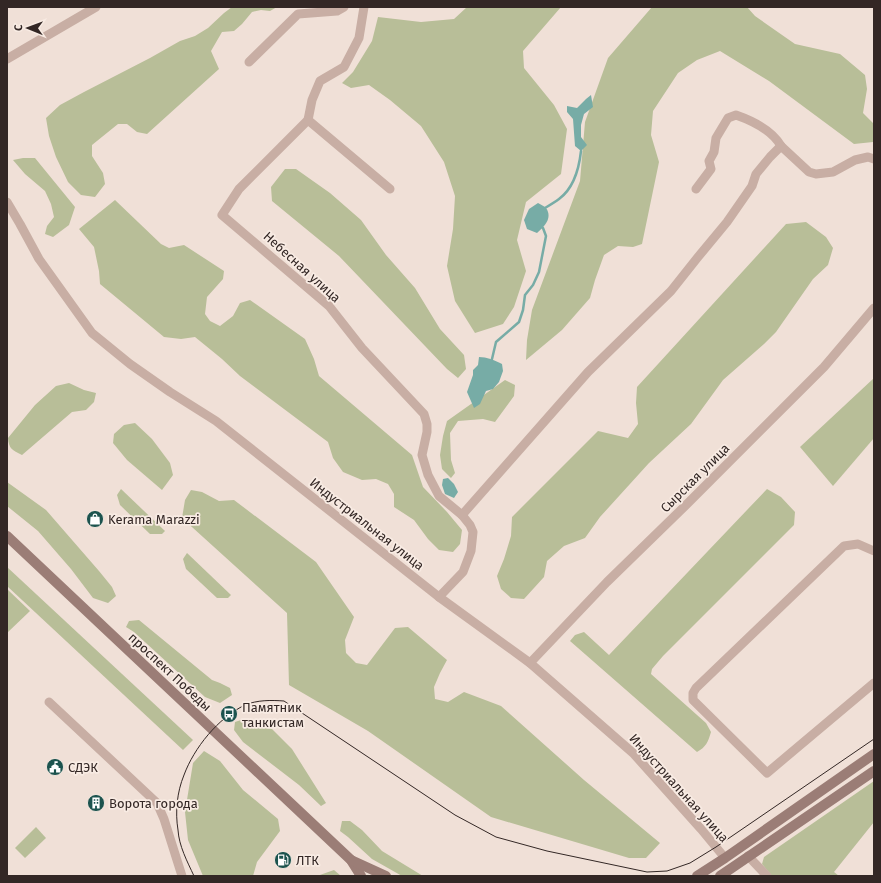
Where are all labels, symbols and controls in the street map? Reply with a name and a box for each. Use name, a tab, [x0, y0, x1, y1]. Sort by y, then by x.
north arrow	[8, 8, 48, 48]
text: С	[12, 24, 25, 31]
street label: Небесная улица	[260, 229, 344, 305]
street label: Сырская улица	[658, 441, 732, 515]
street label: Индустриальная улица	[307, 475, 427, 573]
shop icon: Kerama Marazzi	[85, 509, 105, 529]
place label: Kerama Marazzi	[108, 512, 200, 527]
street label: проспект Победы	[126, 630, 214, 714]
place label: Памятник танкистам	[242, 700, 304, 730]
bus stop icon: Памятник танкистам	[219, 704, 239, 724]
street label: Индустриальная улица	[626, 731, 732, 845]
public building icon: СДЭК	[45, 757, 65, 777]
place label: СДЭК	[68, 760, 98, 775]
building icon: Ворота города	[86, 793, 106, 813]
place label: Ворота города	[109, 796, 198, 811]
fuel station icon: ЛТК	[273, 850, 293, 870]
place label: ЛТК	[296, 853, 319, 868]

